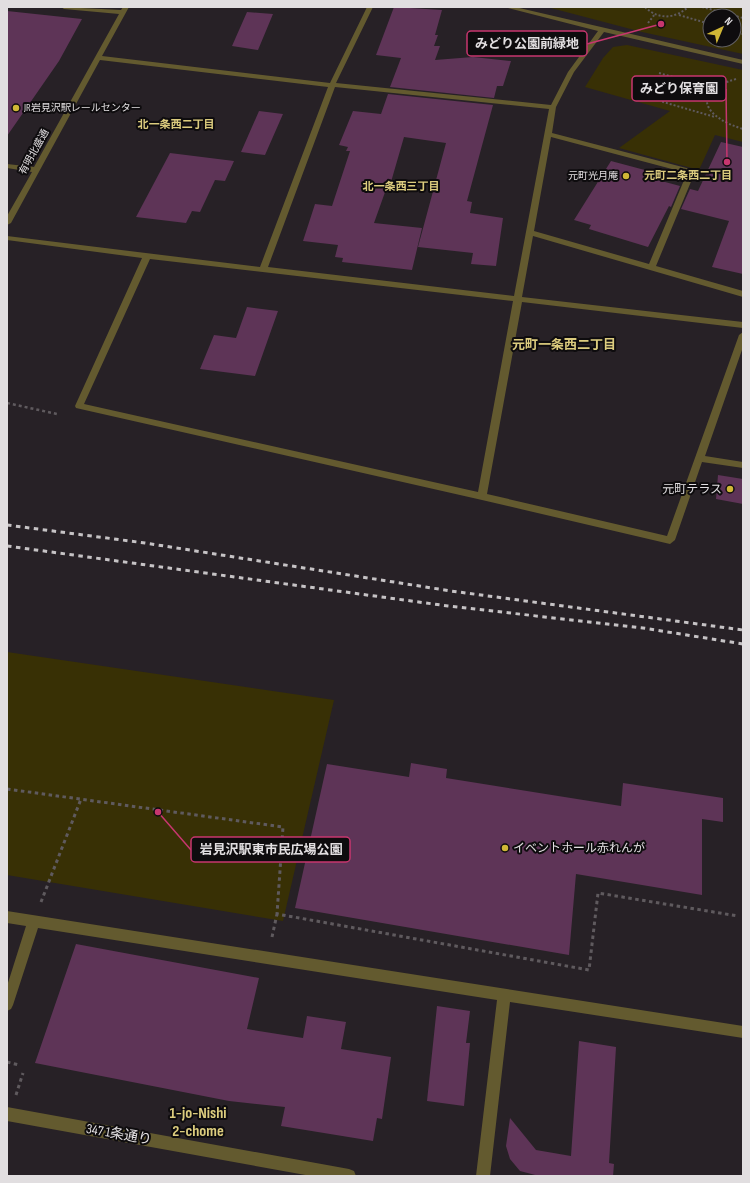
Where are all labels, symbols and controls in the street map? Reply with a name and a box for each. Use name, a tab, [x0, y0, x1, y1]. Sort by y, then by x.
north arrow	[702, 8, 742, 48]
text: N	[722, 14, 735, 28]
callout: みどり公園前緑地	[467, 31, 587, 56]
text: みどり公園前緑地	[475, 36, 579, 52]
callout: みどり保育園	[632, 76, 726, 101]
text: みどり保育園	[640, 81, 718, 97]
place label: JR岩見沢駅レールセンター	[23, 102, 141, 114]
marker: JR岩見沢駅レールセンター	[11, 103, 21, 113]
district label: 北一条西二丁目	[138, 118, 215, 131]
street label: 有明北盛通	[17, 127, 51, 177]
district label: 元町二条西二丁目	[644, 169, 732, 182]
place label: 元町光月庵	[568, 170, 618, 182]
marker: 元町光月庵	[621, 171, 631, 181]
district label: 北一条西三丁目	[363, 180, 440, 193]
district label: 元町一条西二丁目	[512, 337, 616, 353]
place label: 元町テラス	[662, 482, 722, 497]
marker: 元町テラス	[725, 484, 735, 494]
callout: 岩見沢駅東市民広場公園	[191, 837, 350, 862]
place label: イベントホール赤れんが	[513, 841, 645, 856]
text: 岩見沢駅東市民広場公園	[199, 842, 343, 858]
marker: イベントホール赤れんが	[500, 843, 510, 853]
district label: 1-jo-Nishi 2-chome	[169, 1104, 227, 1141]
street label: 347 1条通り	[85, 1120, 153, 1148]

